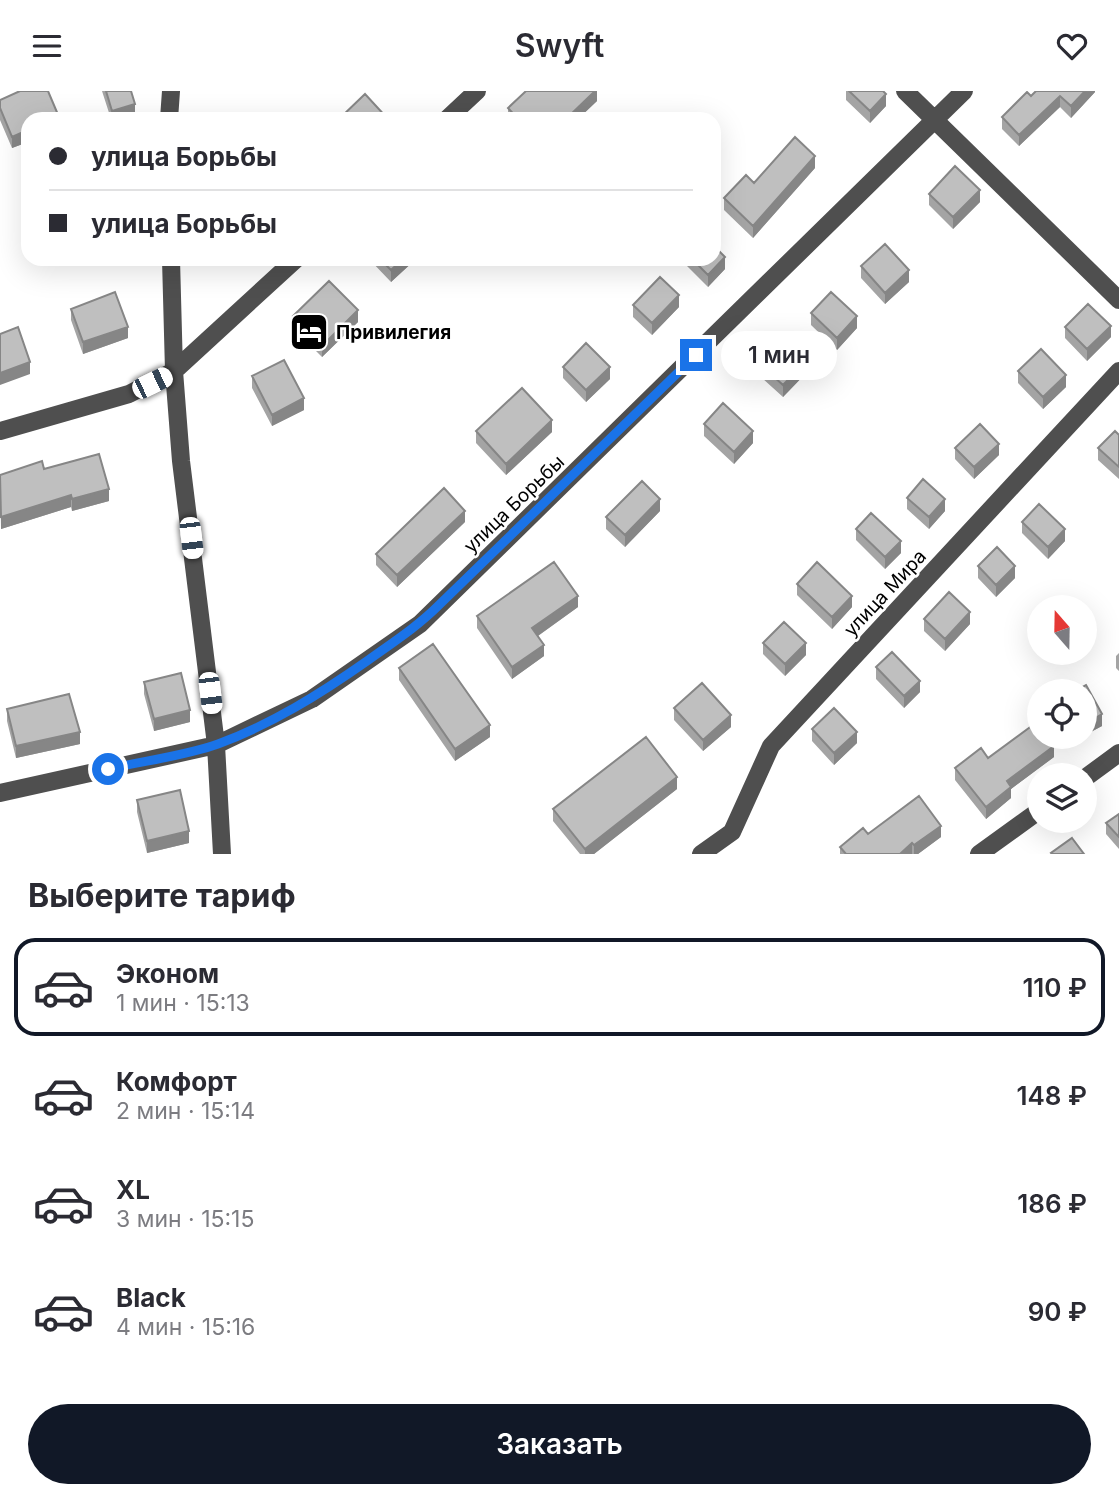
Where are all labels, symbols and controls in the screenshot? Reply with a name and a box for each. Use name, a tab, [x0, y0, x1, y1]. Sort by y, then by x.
text: Swyft	[515, 26, 604, 65]
icon: menu	[28, 27, 66, 65]
icon: heart	[1053, 27, 1091, 65]
text: улица Борьбы	[91, 141, 277, 172]
text: улица Борьбы	[91, 208, 277, 239]
hotel icon: Привилегия	[288, 311, 330, 353]
place label: Привилегия	[336, 321, 451, 344]
callout: 1 мин	[720, 331, 836, 379]
route end	[680, 339, 712, 371]
text: 1 мин	[748, 341, 810, 369]
car	[129, 364, 176, 402]
street label: улица Борьбы	[459, 450, 569, 558]
car	[179, 516, 204, 560]
street label: улица Мира	[839, 545, 931, 641]
north arrow	[1027, 595, 1097, 665]
map controls	[1027, 595, 1097, 833]
car	[198, 671, 223, 715]
button: locate	[1027, 679, 1097, 749]
route start	[92, 753, 124, 785]
button: layers	[1027, 763, 1097, 833]
text: Выберите тариф	[28, 876, 296, 915]
icon: car	[32, 956, 95, 1019]
text: Эконом	[116, 958, 219, 989]
text: 110 ₽	[1022, 972, 1087, 1003]
text: 1 мин · 15:13	[116, 989, 250, 1017]
icon: car	[32, 1064, 95, 1127]
text: Комфорт	[116, 1066, 237, 1097]
text: 148 ₽	[1017, 1080, 1087, 1111]
text: 2 мин · 15:14	[116, 1097, 255, 1125]
icon: car	[32, 1172, 95, 1235]
text: XL	[116, 1174, 150, 1205]
text: 186 ₽	[1017, 1188, 1087, 1219]
text: 3 мин · 15:15	[116, 1205, 254, 1233]
icon: car	[32, 1280, 95, 1343]
text: Black	[116, 1282, 186, 1313]
text: 90 ₽	[1028, 1296, 1087, 1327]
text: 4 мин · 15:16	[116, 1313, 255, 1341]
button: Заказать	[28, 1404, 1091, 1484]

